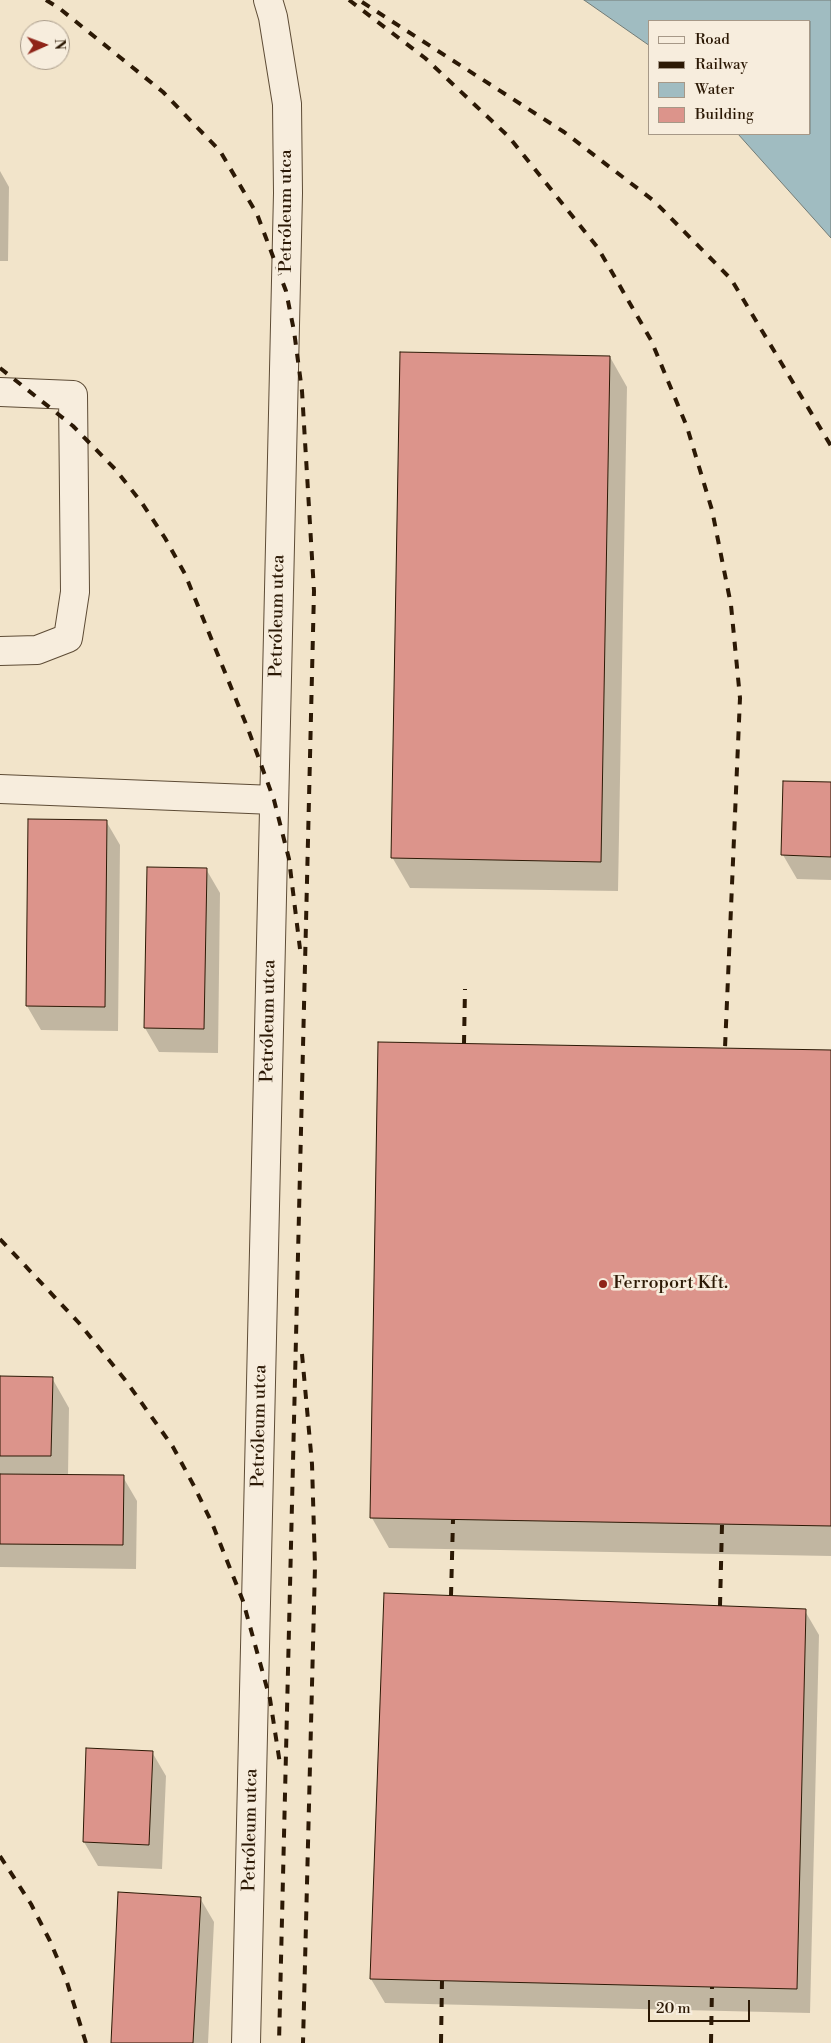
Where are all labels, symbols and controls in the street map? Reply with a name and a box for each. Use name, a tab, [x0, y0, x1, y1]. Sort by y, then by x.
north arrow	[20, 20, 70, 70]
legend	[648, 20, 811, 135]
text: Road	[695, 30, 730, 49]
text: N	[50, 39, 68, 50]
text: Railway	[695, 55, 748, 74]
text: Water	[695, 80, 734, 99]
text: Building	[695, 105, 754, 124]
street label: Petróleum utca	[276, 149, 298, 273]
street label: Petróleum utca	[266, 554, 290, 678]
street label: Petróleum utca	[257, 959, 281, 1083]
place label: Ferroport Kft.	[613, 1273, 728, 1295]
marker: Ferroport Kft.	[597, 1278, 609, 1290]
street label: Petróleum utca	[248, 1364, 272, 1488]
street label: Petróleum utca	[239, 1768, 263, 1892]
scale bar	[651, 1990, 754, 2022]
text: 20 m	[656, 1999, 691, 2018]

